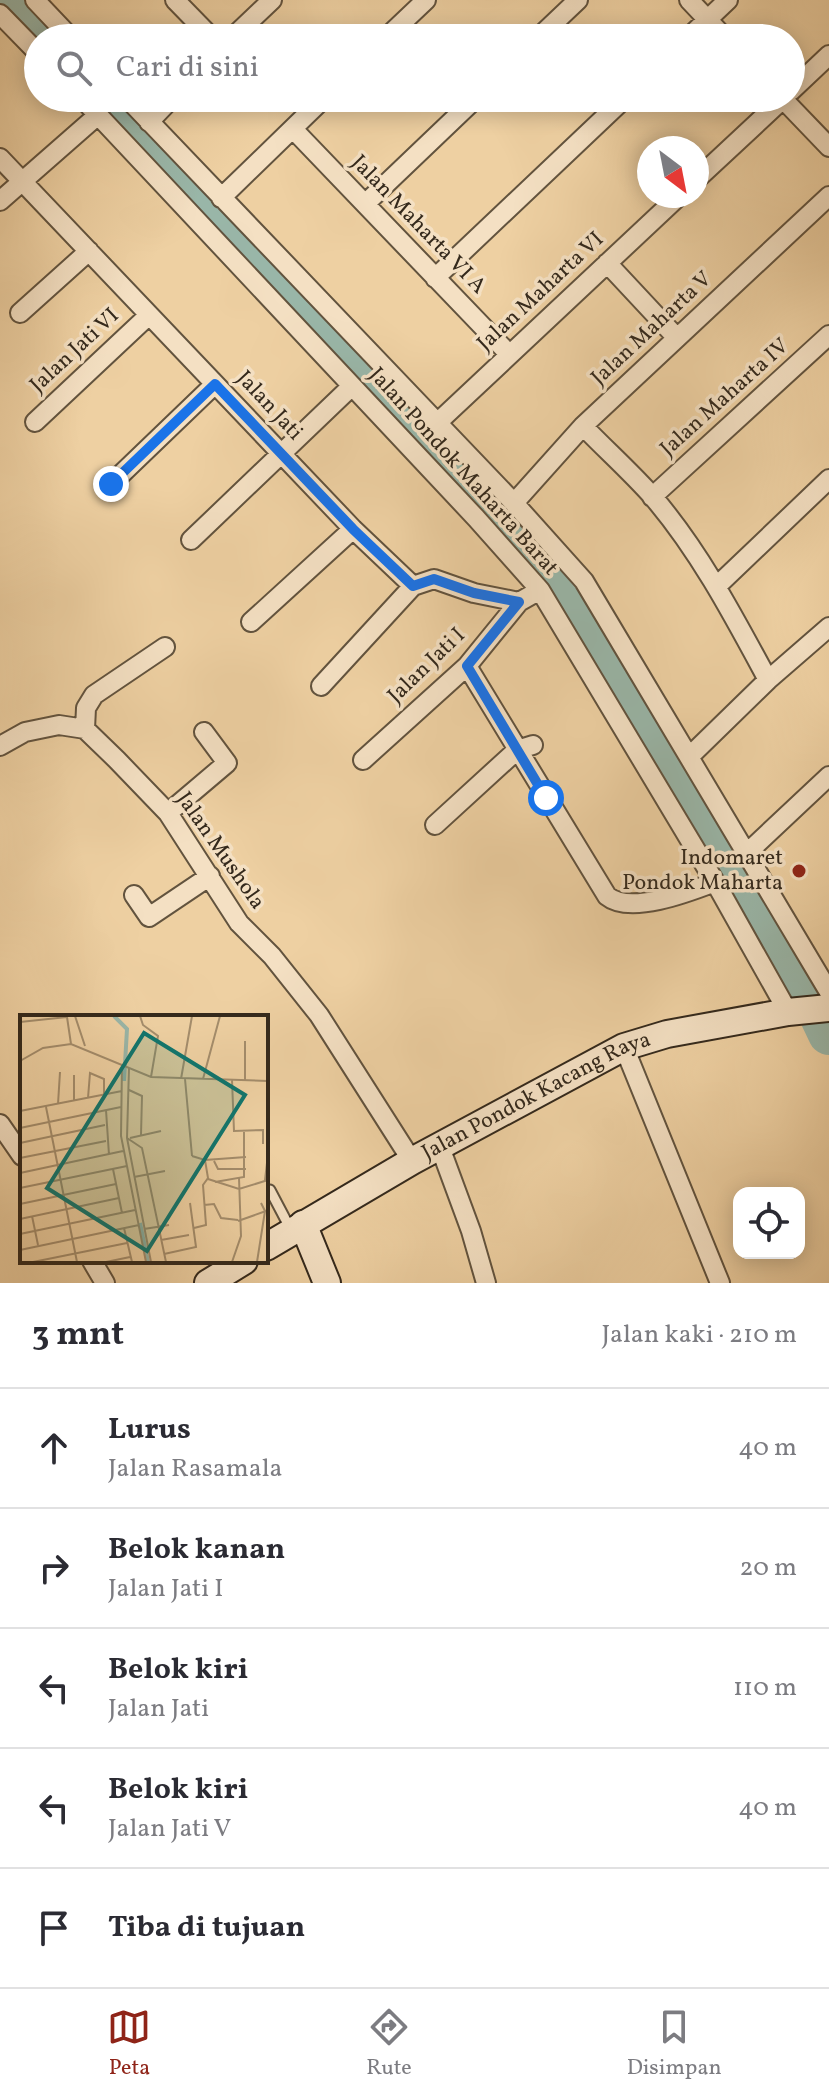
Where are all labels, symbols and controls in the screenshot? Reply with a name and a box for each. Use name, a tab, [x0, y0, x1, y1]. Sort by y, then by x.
search box	[24, 24, 805, 112]
icon: search	[52, 46, 96, 90]
text: Cari di sini	[116, 47, 259, 89]
north arrow	[637, 136, 709, 208]
street label: Jalan Maharta VI A	[343, 148, 493, 302]
street label: Jalan Maharta VI	[471, 225, 611, 359]
street label: Jalan Maharta V	[585, 265, 719, 393]
street label: Jalan Jati VI	[23, 301, 127, 401]
street label: Jalan Maharta IV	[654, 332, 796, 464]
street label: Jalan Pondok Maharta Barat	[361, 361, 565, 583]
street label: Jalan Jati	[229, 364, 309, 448]
route end	[93, 466, 129, 502]
street label: Jalan Jati I	[381, 621, 473, 711]
route start	[528, 780, 564, 816]
street label: Jalan Mushola	[168, 786, 272, 916]
place label: Indomaret Pondok Maharta	[622, 843, 783, 899]
marker: Indomaret Pondok Maharta	[790, 862, 808, 880]
inset map	[20, 1015, 268, 1263]
street label: Jalan Pondok Kacang Raya	[416, 1024, 654, 1168]
map controls	[733, 1187, 805, 1259]
button: locate	[733, 1187, 805, 1259]
text: 3 mnt	[32, 1312, 124, 1359]
text: Jalan kaki · 210 m	[602, 1317, 797, 1353]
text: Lurus	[108, 1409, 191, 1451]
icon: ahead	[32, 1426, 76, 1470]
text: 40 m	[738, 1430, 797, 1466]
text: Jalan Rasamala	[108, 1451, 282, 1487]
text: Belok kanan	[108, 1529, 285, 1571]
icon: right	[32, 1546, 76, 1590]
text: 20 m	[739, 1550, 797, 1586]
text: Jalan Jati I	[108, 1571, 223, 1607]
text: Belok kiri	[108, 1649, 248, 1691]
icon: left	[32, 1666, 76, 1710]
text: 110 m	[733, 1670, 797, 1706]
text: Jalan Jati	[108, 1691, 209, 1727]
text: Belok kiri	[108, 1769, 248, 1811]
icon: left	[32, 1786, 76, 1830]
text: 40 m	[738, 1790, 797, 1826]
text: Jalan Jati V	[108, 1811, 231, 1847]
icon: arrive	[32, 1906, 76, 1950]
text: Tiba di tujuan	[108, 1907, 305, 1949]
tab: Peta	[107, 2005, 151, 2084]
tab: Rute	[366, 2005, 412, 2084]
tab: Disimpan	[627, 2005, 722, 2084]

